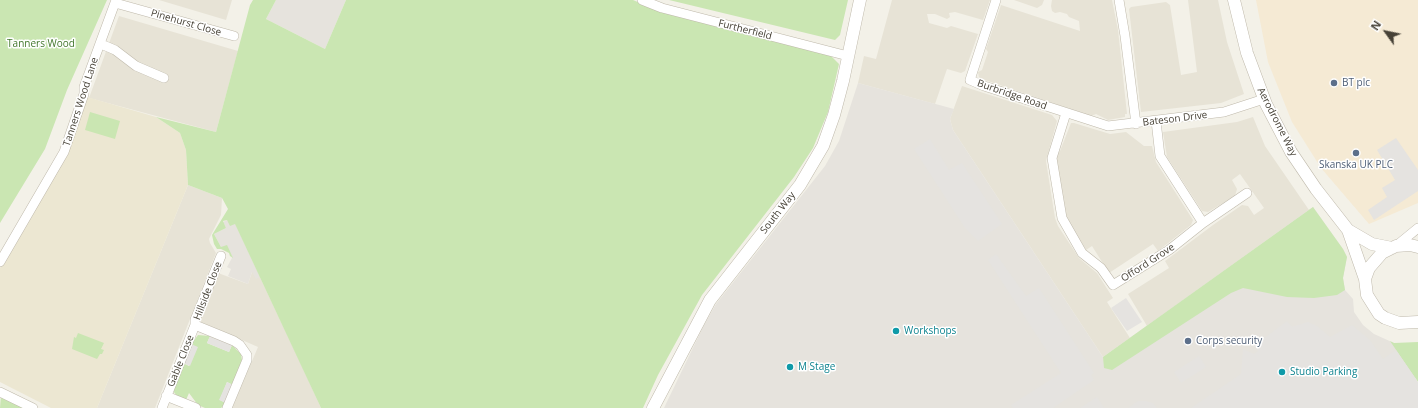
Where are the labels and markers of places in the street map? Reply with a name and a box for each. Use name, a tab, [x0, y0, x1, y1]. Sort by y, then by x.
place label: BT plc	[1342, 77, 1370, 89]
marker: BT plc	[1329, 78, 1339, 88]
marker: Skanska UK PLC	[1351, 148, 1361, 158]
place label: Skanska UK PLC	[1319, 159, 1393, 171]
place label: Workshops	[904, 325, 956, 337]
marker: Workshops	[891, 326, 901, 336]
place label: Corps security	[1196, 335, 1262, 347]
marker: Corps security	[1183, 336, 1193, 346]
place label: M Stage	[798, 361, 835, 373]
marker: M Stage	[785, 362, 795, 372]
place label: Studio Parking	[1290, 366, 1357, 378]
marker: Studio Parking	[1277, 367, 1287, 377]

